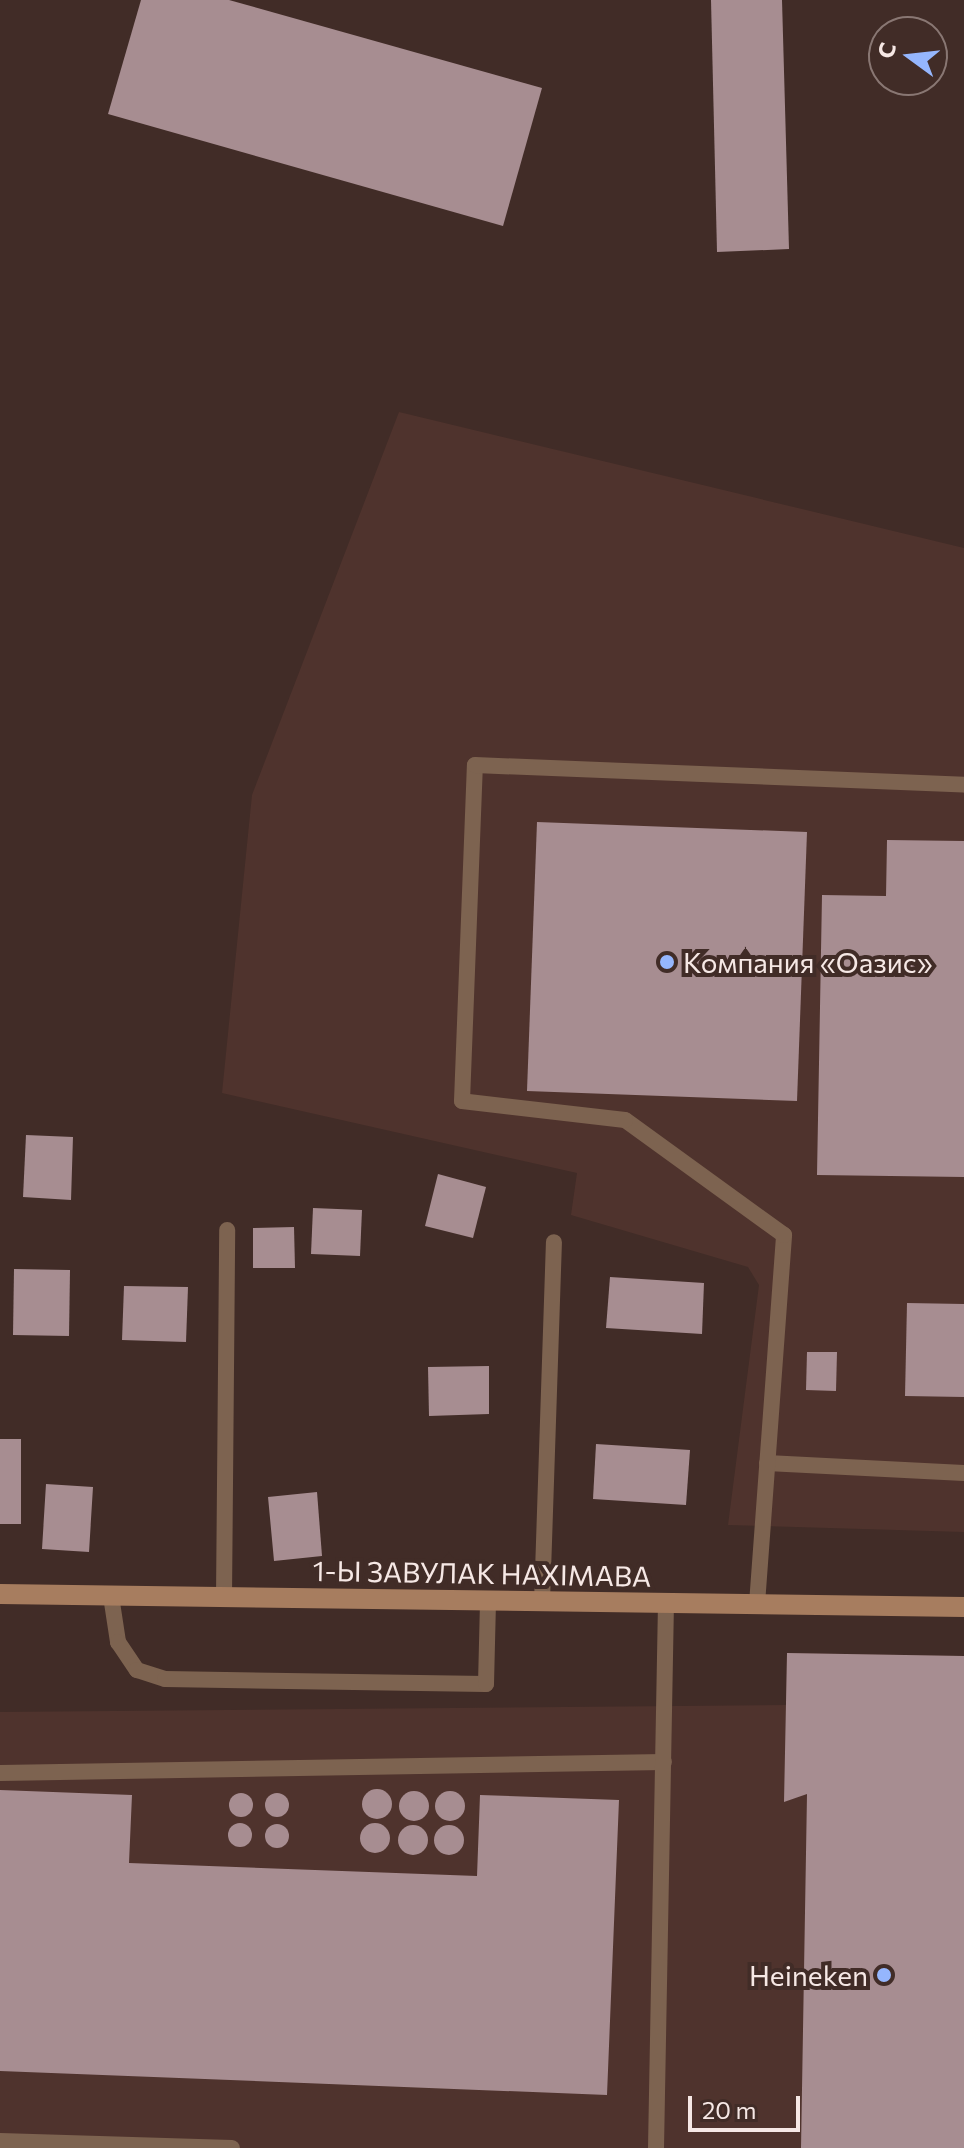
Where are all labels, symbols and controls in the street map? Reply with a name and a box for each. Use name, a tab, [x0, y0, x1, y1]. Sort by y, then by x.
north arrow	[868, 16, 948, 96]
text: С	[871, 39, 901, 61]
place label: Компания «Оазис»	[683, 945, 933, 979]
marker: Компания «Оазис»	[658, 953, 676, 971]
street label: 1-Ы ЗАВУЛАК НАХІМАВА	[312, 1553, 652, 1593]
place label: Heineken	[749, 1958, 868, 1992]
marker: Heineken	[875, 1966, 893, 1984]
scale bar	[692, 2080, 804, 2130]
text: 20 m	[702, 2095, 756, 2124]

